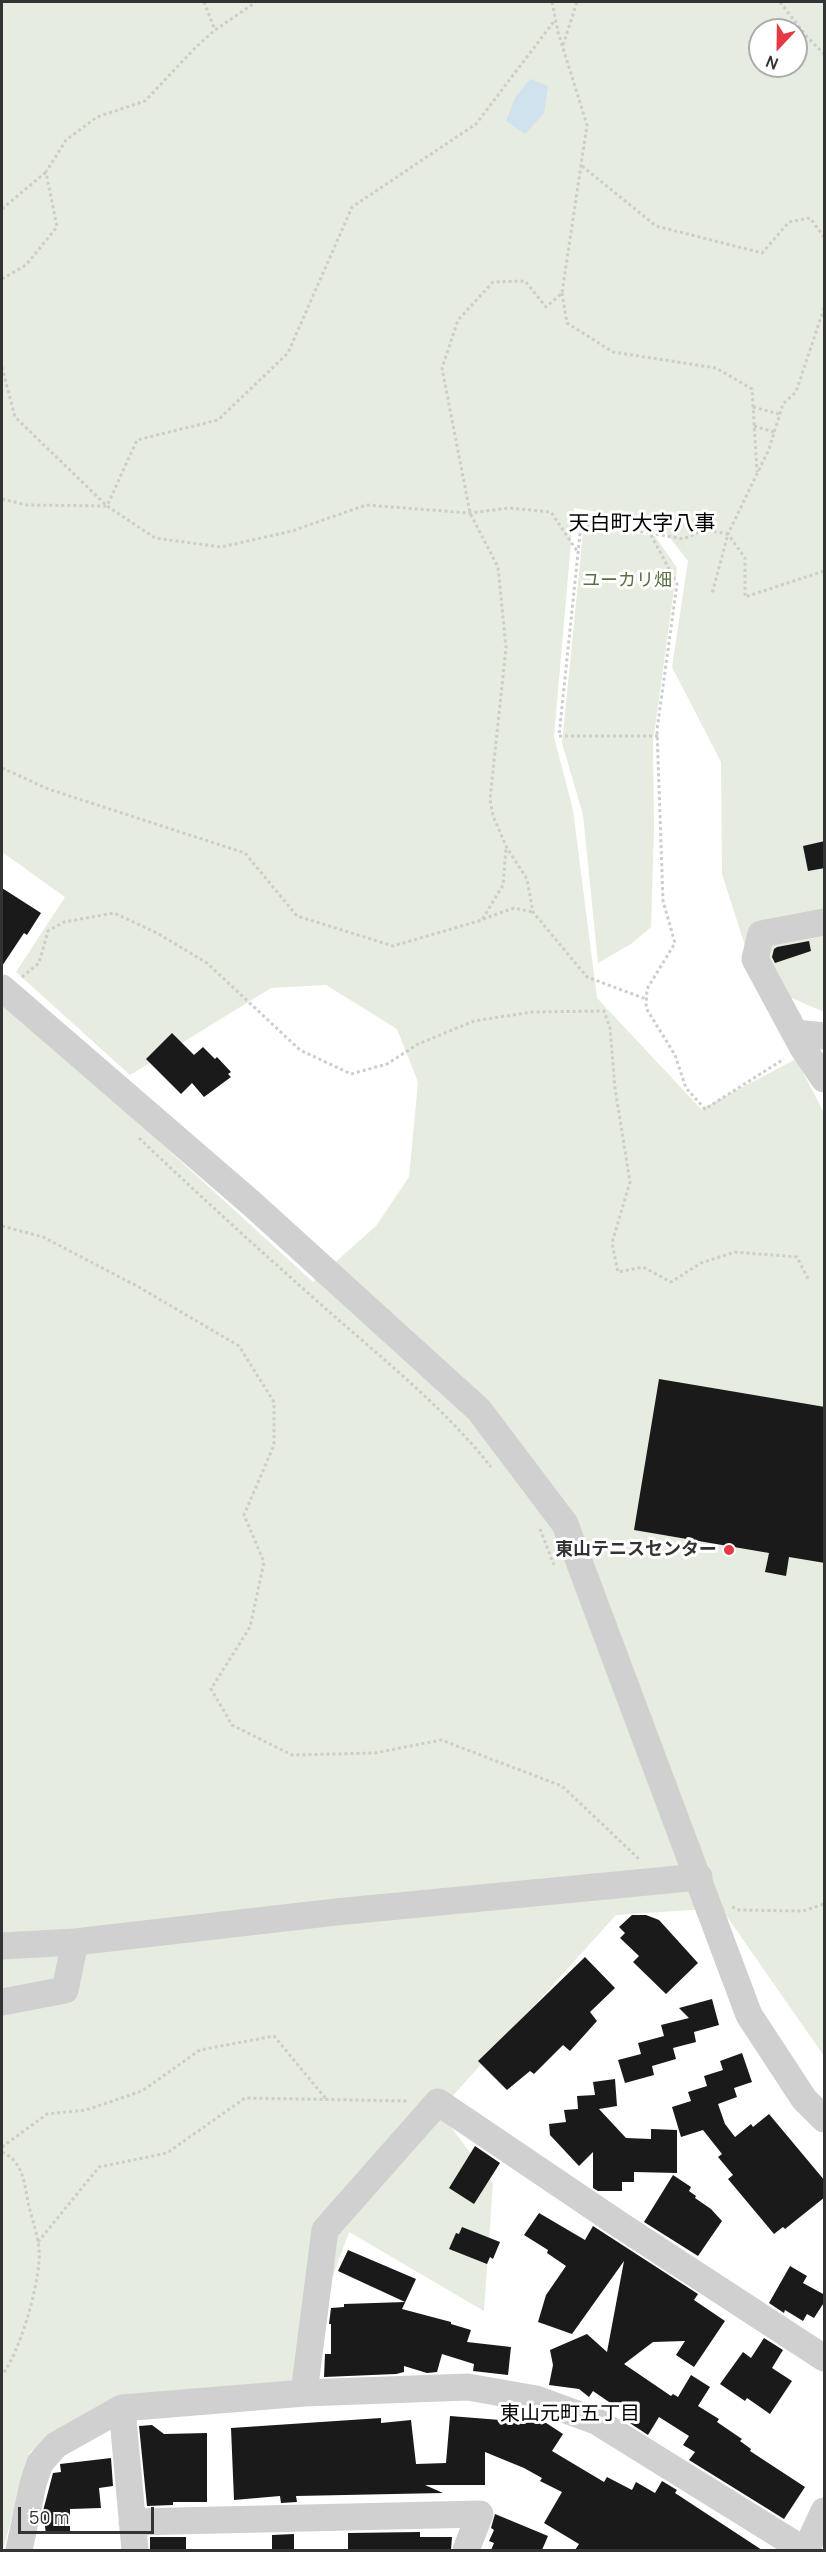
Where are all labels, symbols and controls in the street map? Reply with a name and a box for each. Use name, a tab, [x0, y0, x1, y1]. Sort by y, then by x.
north arrow	[748, 18, 808, 78]
text: N	[763, 50, 781, 75]
district label: 天白町大字八事	[569, 511, 715, 537]
park label: ユーカリ畑	[582, 570, 672, 592]
place label: 東山テニスセンター	[555, 1539, 717, 1561]
marker: 東山テニスセンター	[722, 1543, 736, 1557]
district label: 東山元町五丁目	[500, 2402, 640, 2426]
scale bar	[21, 2495, 158, 2533]
text: 50 m	[29, 2505, 69, 2529]

